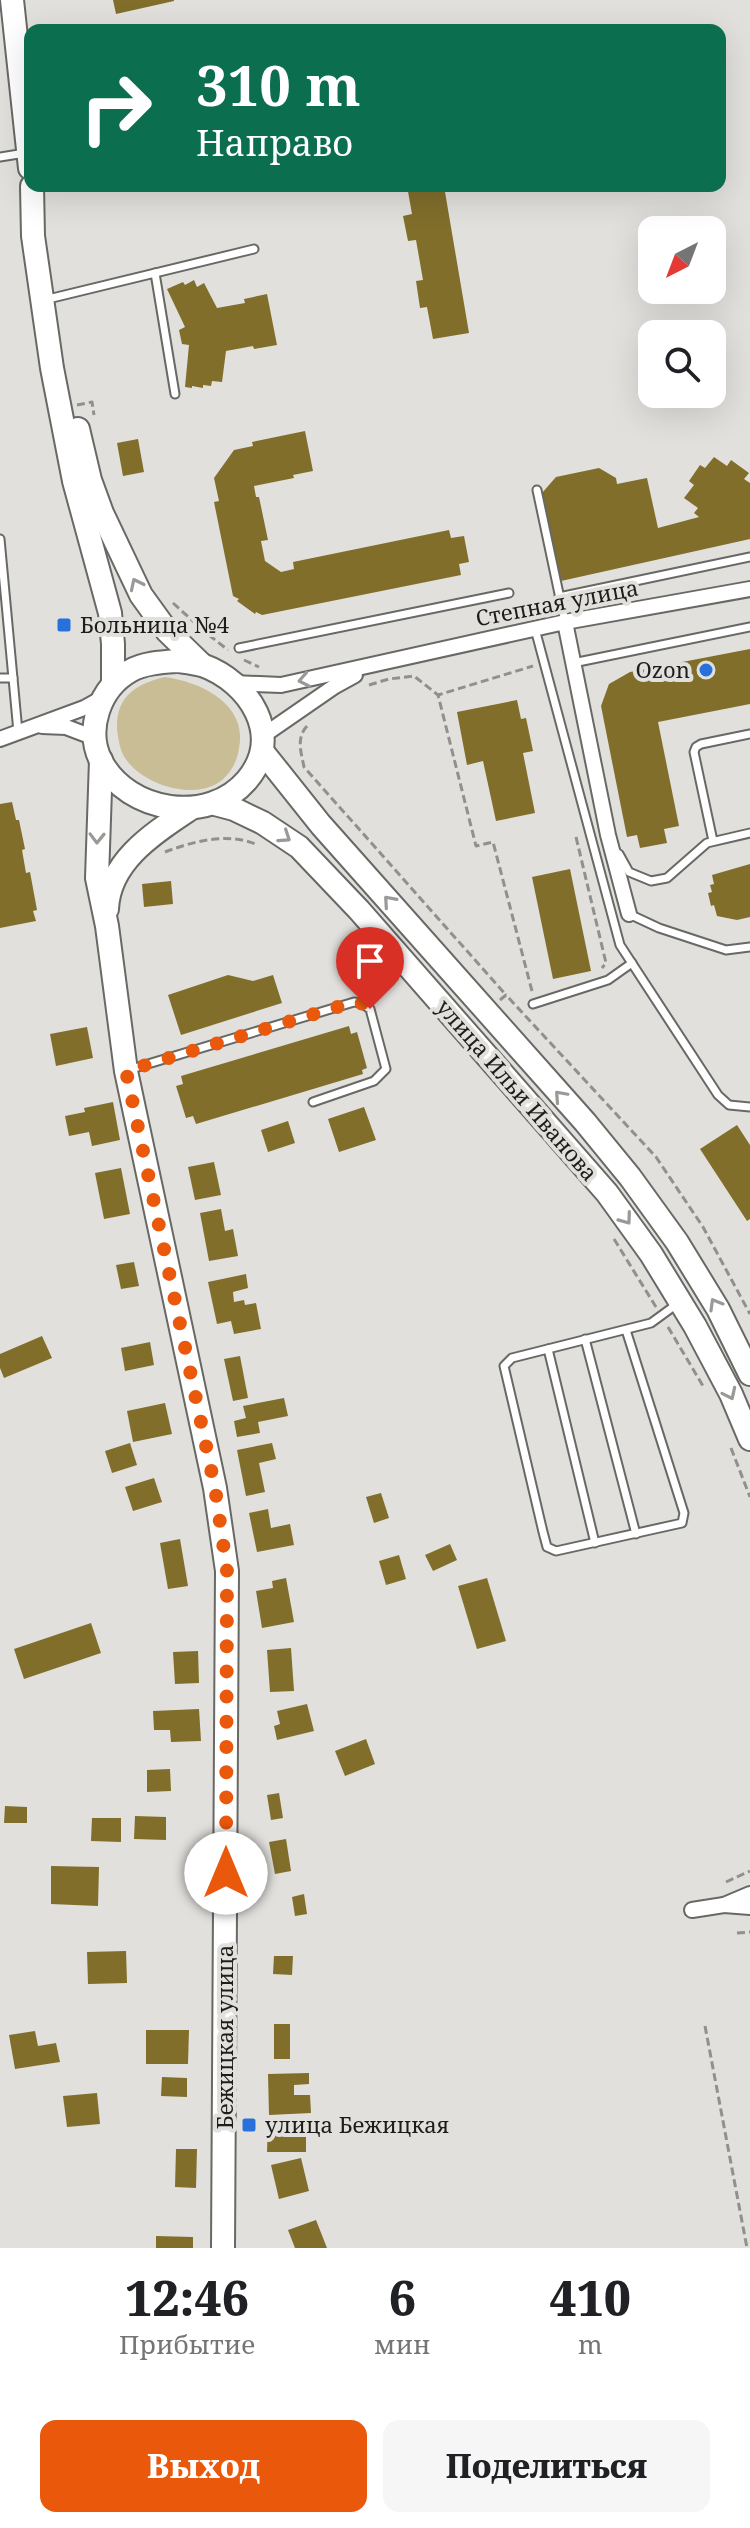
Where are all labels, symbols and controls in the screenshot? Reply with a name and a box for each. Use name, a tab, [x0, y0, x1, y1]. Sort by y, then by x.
text: 310 m	[196, 46, 361, 122]
icon: right	[64, 56, 168, 160]
text: Направо	[196, 118, 353, 167]
north arrow	[638, 216, 726, 304]
map controls	[638, 216, 726, 408]
button: search	[638, 320, 726, 408]
street label: Степная улица	[473, 572, 641, 632]
one-way arrow	[130, 577, 146, 592]
place label: Больница №4	[80, 609, 229, 639]
marker: Больница №4	[55, 616, 73, 634]
place label: Ozon	[636, 654, 690, 684]
marker: Ozon	[697, 661, 715, 679]
one-way arrow	[297, 671, 311, 688]
one-way arrow	[276, 828, 291, 843]
one-way arrow	[89, 832, 106, 845]
one-way arrow	[384, 895, 398, 910]
pin	[336, 927, 404, 1009]
icon: arrive	[348, 939, 392, 983]
street label: улица Ильи Иванова	[430, 992, 605, 1187]
one-way arrow	[556, 1090, 570, 1105]
one-way arrow	[616, 1210, 630, 1224]
one-way arrow	[709, 1298, 725, 1313]
one-way arrow	[720, 1386, 736, 1401]
position arrow	[184, 1831, 268, 1915]
street label: Бежицкая улица	[209, 1945, 239, 2129]
place label: улица Бежицкая	[265, 2109, 449, 2139]
marker: улица Бежицкая	[240, 2116, 258, 2134]
text: 12:46	[125, 2265, 249, 2330]
text: 6	[389, 2265, 416, 2330]
text: 410	[549, 2265, 631, 2330]
text: Прибытие	[119, 2326, 255, 2362]
text: мин	[374, 2326, 431, 2362]
text: m	[578, 2326, 603, 2362]
button: Выход	[40, 2420, 367, 2512]
button: Поделиться	[383, 2420, 710, 2512]

